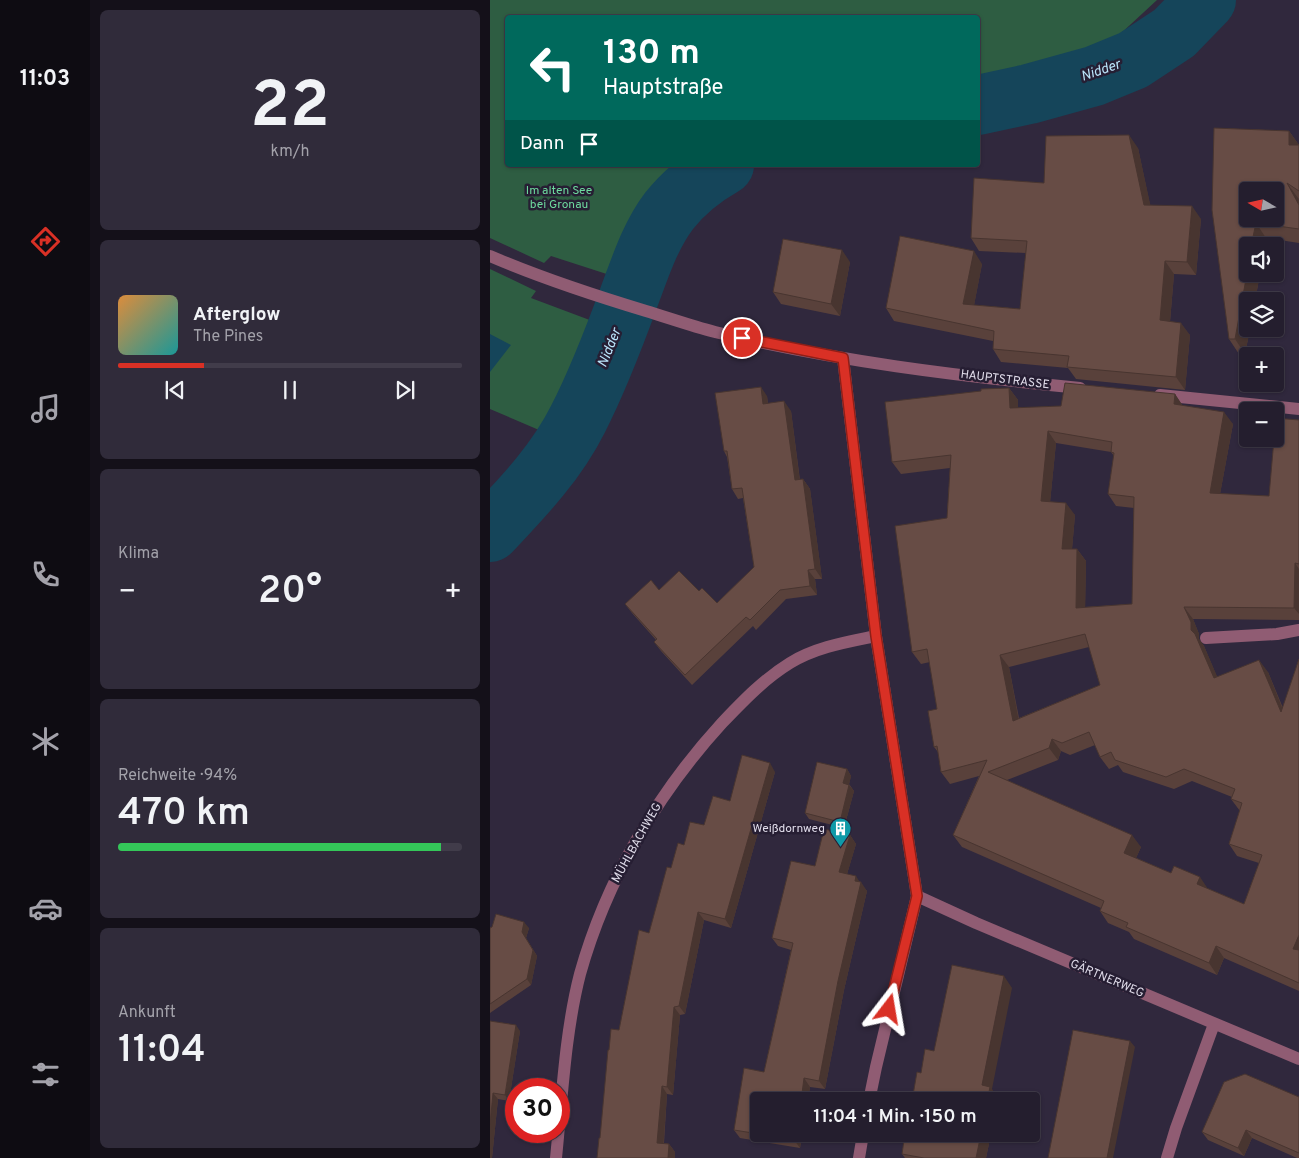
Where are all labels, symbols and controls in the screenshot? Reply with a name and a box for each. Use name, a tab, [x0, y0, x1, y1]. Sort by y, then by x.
text: 130 m	[603, 32, 700, 76]
icon: left	[520, 35, 585, 100]
water label: Nidder	[1079, 56, 1125, 86]
text: 11:03	[20, 66, 70, 93]
text: 22	[250, 68, 330, 150]
text: Hauptstraße	[603, 75, 723, 102]
icon: arrive	[575, 130, 603, 158]
text: Dann	[520, 132, 565, 156]
text: km/h	[271, 142, 309, 162]
north arrow	[1239, 182, 1284, 228]
map controls	[1239, 182, 1284, 447]
park label: Im alten See bei Gronau	[526, 183, 592, 213]
icon: directions	[28, 224, 63, 259]
button: sound	[1239, 237, 1284, 282]
button: layers	[1239, 292, 1284, 337]
text: Afterglow	[193, 303, 281, 327]
pin	[721, 317, 763, 359]
water label: Nidder	[594, 324, 626, 370]
icon: arrive	[728, 324, 756, 352]
text: The Pines	[193, 327, 263, 347]
button: +	[1239, 347, 1284, 392]
street label: HAUPTSTRASSE	[960, 367, 1050, 393]
icon: previous	[161, 376, 189, 404]
icon: pause	[276, 376, 304, 404]
icon: next	[391, 376, 419, 404]
icon: music	[28, 391, 63, 426]
button: −	[1239, 402, 1284, 447]
text: Klima	[118, 544, 159, 564]
icon: phone	[28, 557, 63, 592]
text: 20°	[258, 568, 322, 617]
text: −	[118, 575, 136, 611]
text: +	[444, 575, 462, 611]
icon: climate	[28, 724, 63, 759]
text: Reichweite · 94%	[118, 766, 237, 786]
text: 470 km	[118, 790, 250, 839]
street label: MÜHLBACHWEG	[608, 800, 666, 886]
building icon: Weißdornweg	[829, 817, 853, 848]
place label: Weißdornweg	[753, 821, 825, 837]
icon: car	[28, 891, 63, 926]
street label: GÄRTNERWEG	[1067, 956, 1147, 1002]
position arrow	[862, 982, 914, 1034]
text: Ankunft	[118, 1003, 176, 1023]
text: 11:04	[118, 1027, 206, 1076]
icon: filters	[28, 1057, 63, 1092]
speed limit sign: 30	[505, 1078, 570, 1143]
text: 11:04 · 1 Min. · 150 m	[813, 1105, 977, 1129]

